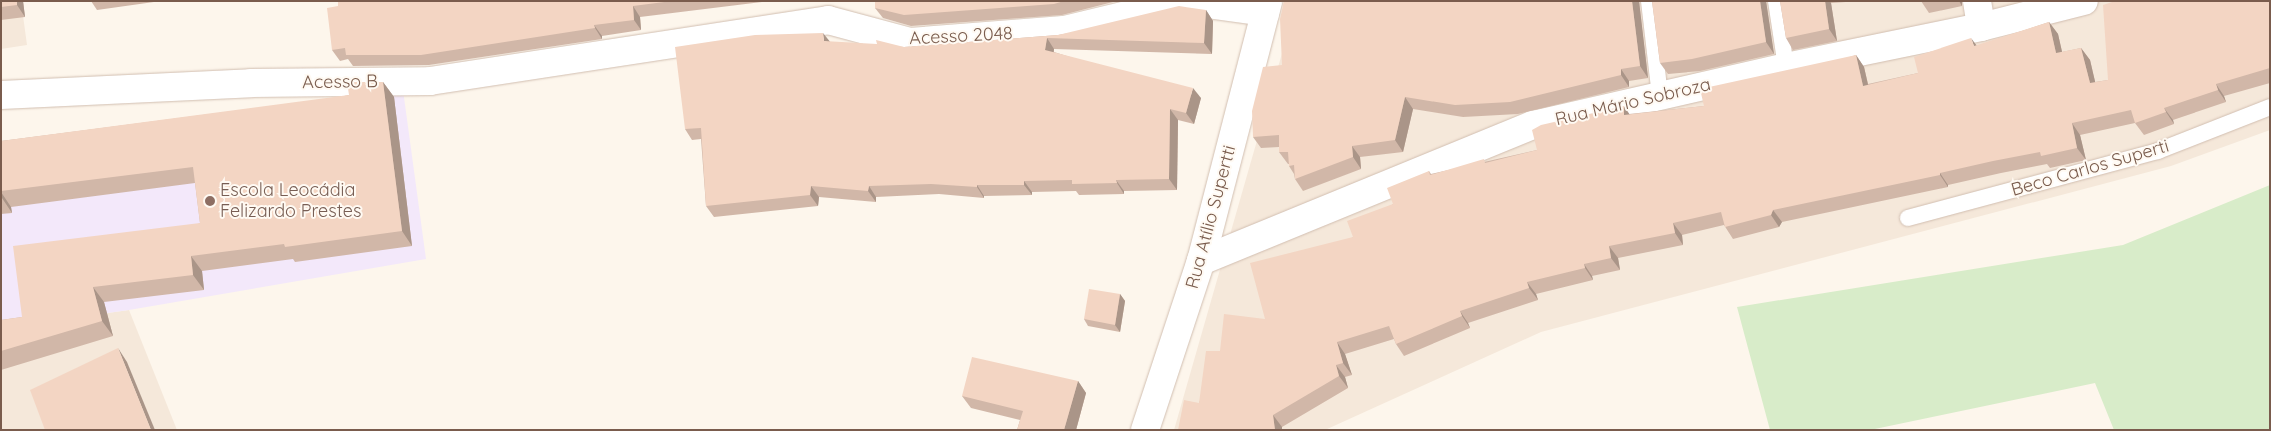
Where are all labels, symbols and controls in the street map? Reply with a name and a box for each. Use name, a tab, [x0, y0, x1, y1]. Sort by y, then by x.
street label: Acesso 2048	[909, 23, 1013, 49]
street label: Acesso B	[302, 71, 378, 93]
street label: Rua Mário Sobroza	[1553, 74, 1713, 130]
street label: Beco Carlos Superti	[2009, 135, 2171, 201]
street label: Rua Atílio Supertti	[1181, 143, 1241, 291]
place label: Escola Leocádia Felizardo Prestes	[220, 180, 361, 222]
marker: Escola Leocádia Felizardo Prestes	[204, 195, 216, 207]

